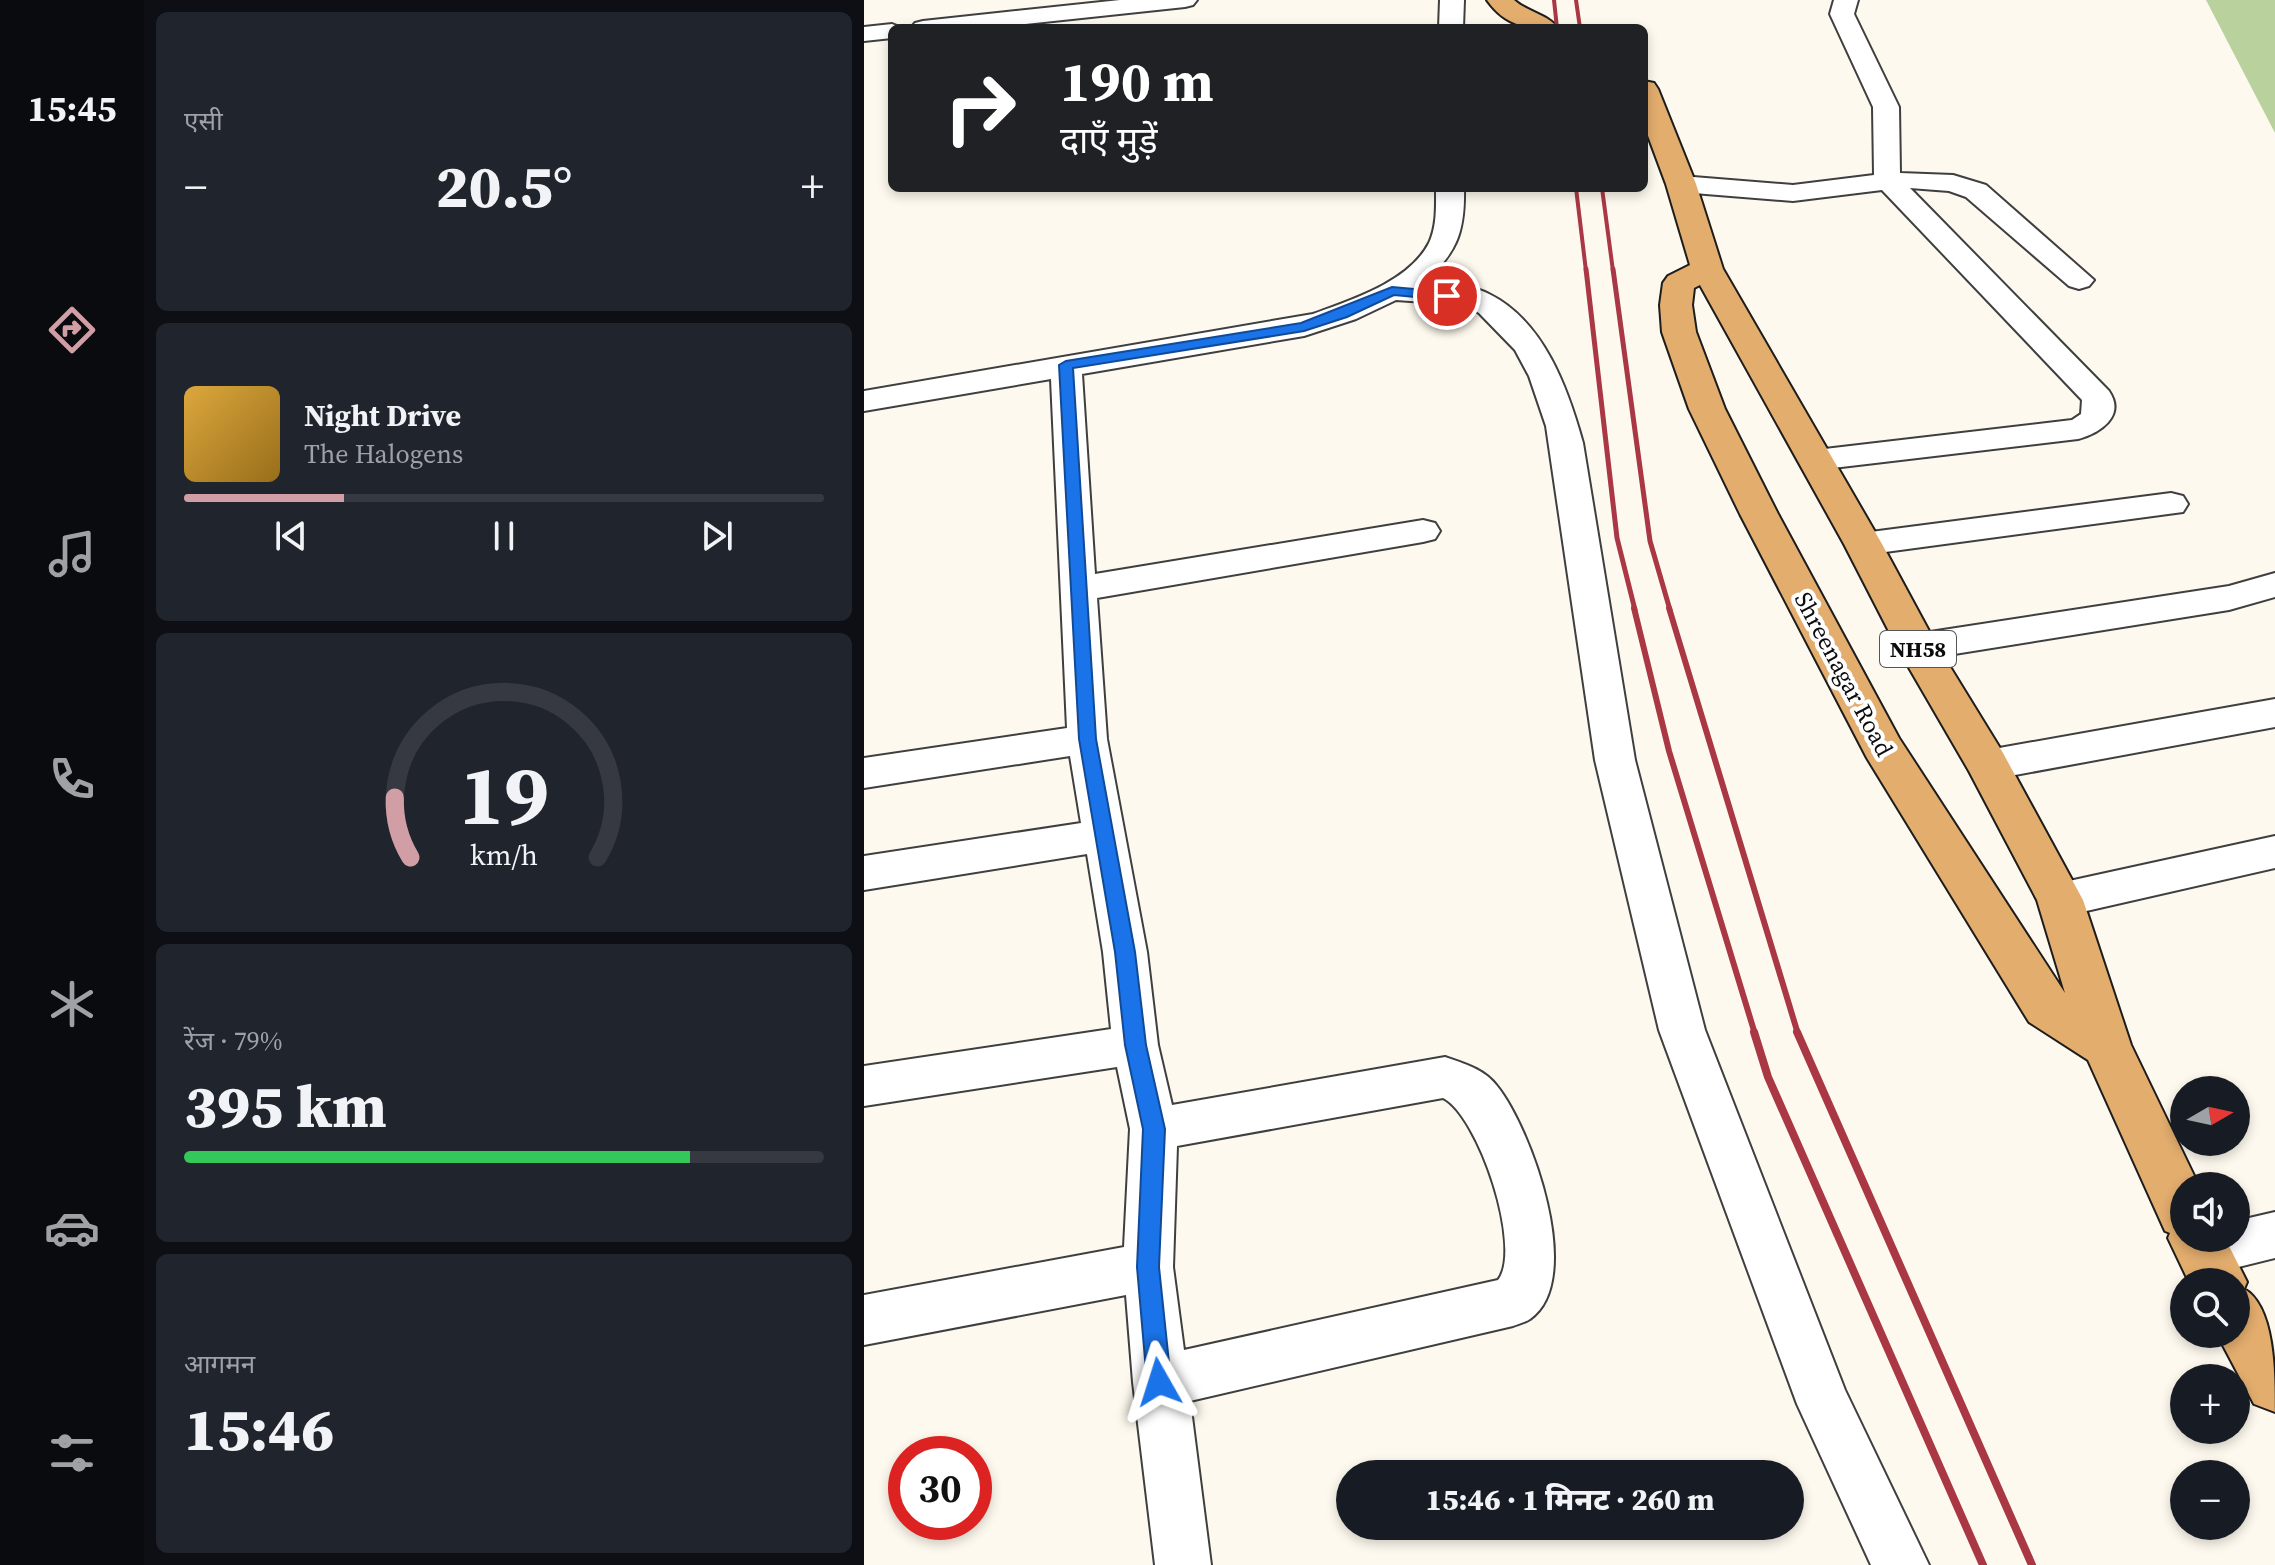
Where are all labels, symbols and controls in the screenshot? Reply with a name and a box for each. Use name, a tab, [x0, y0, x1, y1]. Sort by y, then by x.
text: 190 m	[1060, 43, 1214, 120]
icon: right	[928, 56, 1032, 160]
text: 15:45	[28, 84, 116, 133]
text: एसी	[184, 103, 223, 139]
text: दाएँ मुड़ें	[1060, 116, 1158, 165]
text: 20.5°	[436, 145, 572, 227]
text: −	[184, 156, 207, 217]
text: +	[801, 156, 824, 217]
pin	[1413, 262, 1481, 330]
icon: arrive	[1425, 274, 1469, 318]
icon: directions	[44, 302, 100, 358]
text: Night Drive	[304, 395, 461, 436]
text: The Halogens	[304, 436, 463, 472]
icon: previous	[269, 514, 313, 558]
icon: pause	[482, 514, 526, 558]
icon: next	[695, 514, 739, 558]
icon: music	[44, 526, 100, 582]
street label: Shreenagar Road	[1787, 586, 1901, 762]
road number: NH58	[1880, 631, 1956, 667]
text: 19	[459, 738, 549, 852]
icon: phone	[44, 751, 100, 807]
text: km/h	[470, 836, 538, 876]
icon: climate	[44, 976, 100, 1032]
text: रेंज · 79%	[184, 1023, 283, 1059]
text: 395 km	[184, 1065, 387, 1147]
north arrow	[2170, 1076, 2250, 1156]
map controls	[2170, 1076, 2250, 1540]
button: sound	[2170, 1172, 2250, 1252]
icon: car	[44, 1200, 100, 1256]
button: search	[2170, 1268, 2250, 1348]
position arrow	[1117, 1340, 1201, 1424]
text: आगमन	[184, 1346, 255, 1382]
button: +	[2170, 1364, 2250, 1444]
text: 15:46	[184, 1388, 334, 1470]
icon: filters	[44, 1425, 100, 1481]
speed limit sign: 30	[888, 1436, 992, 1540]
button: −	[2170, 1460, 2250, 1540]
text: 15:46 · 1 मिनट · 260 m	[1426, 1479, 1714, 1520]

